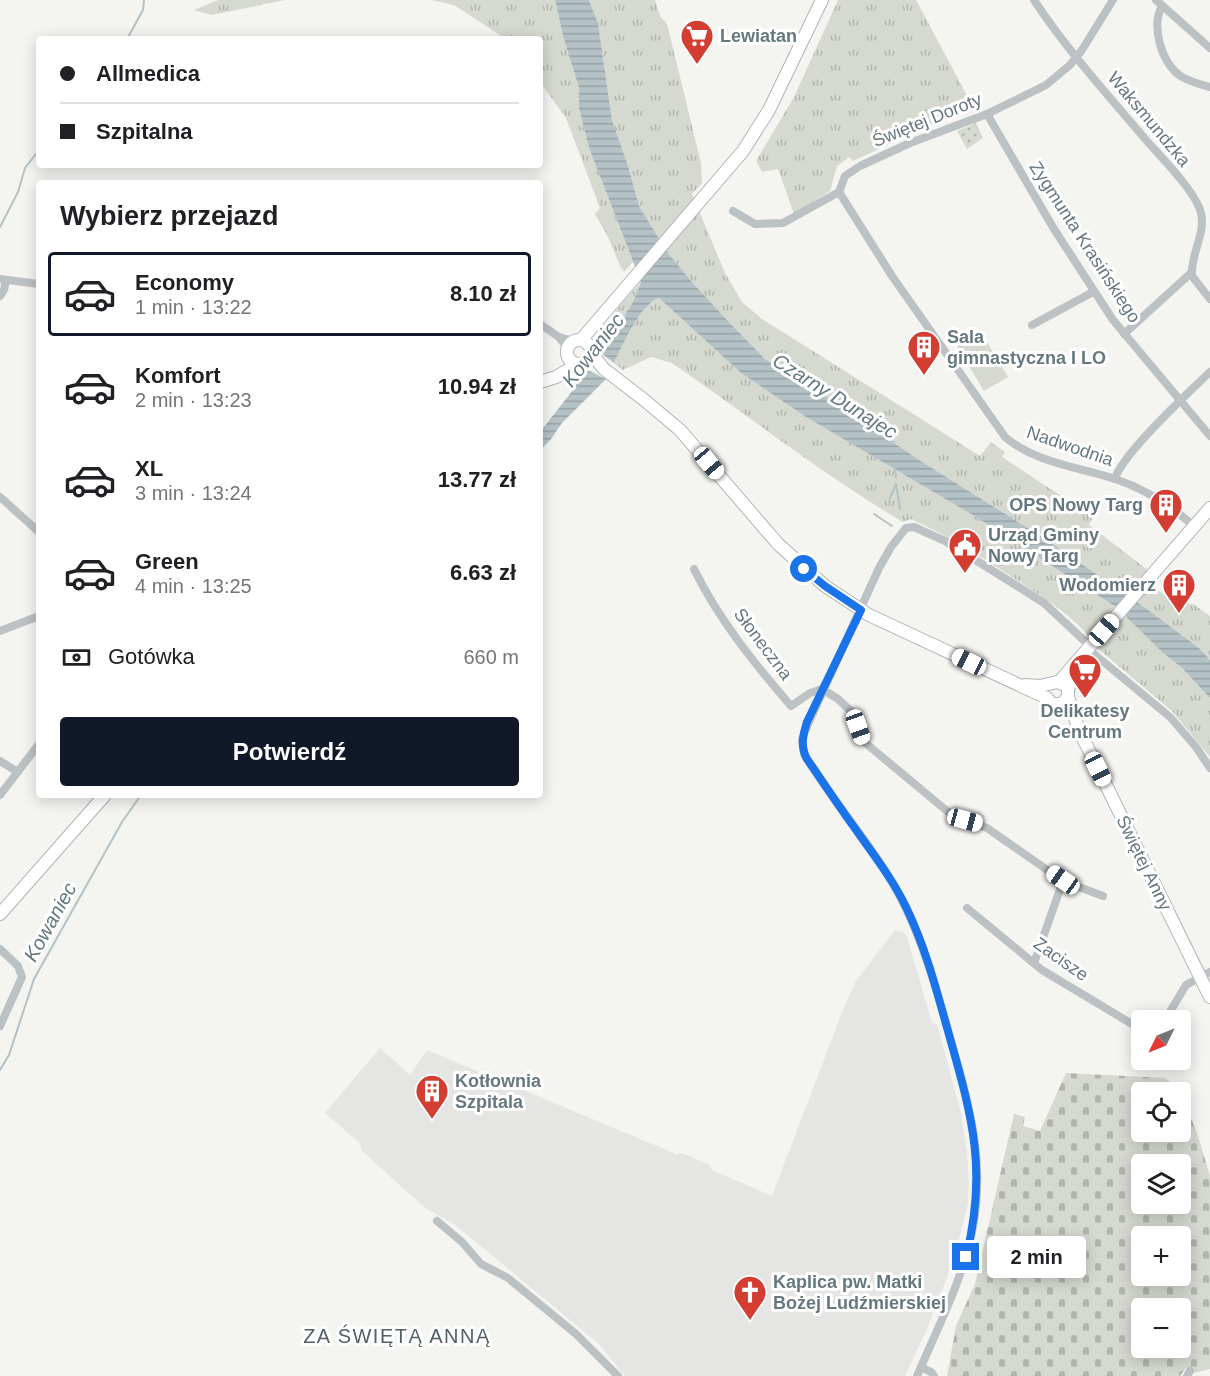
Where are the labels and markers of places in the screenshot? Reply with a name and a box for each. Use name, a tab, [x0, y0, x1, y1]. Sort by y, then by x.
supermarket icon: Lewiatan	[679, 18, 715, 65]
place label: Lewiatan	[720, 26, 797, 46]
place label: Sala gimnastyczna I LO	[947, 327, 1106, 368]
building icon: Sala gimnastyczna I LO	[906, 329, 942, 376]
building icon: OPS Nowy Targ	[1148, 487, 1184, 534]
place label: OPS Nowy Targ	[1009, 495, 1143, 515]
place label: Urząd Gminy Nowy Targ	[988, 525, 1099, 566]
public building icon: Urząd Gminy Nowy Targ	[947, 527, 983, 574]
building icon: Wodomierz	[1161, 567, 1197, 614]
place label: Wodomierz	[1059, 575, 1156, 595]
supermarket icon: Delikatesy Centrum	[1067, 652, 1103, 699]
place label: Delikatesy Centrum	[1040, 701, 1130, 742]
place label: Kotłownia Szpitala	[455, 1071, 542, 1112]
building icon: Kotłownia Szpitala	[414, 1073, 450, 1120]
place label: Kaplica pw. Matki Bożej Ludźmierskiej	[773, 1272, 946, 1313]
church icon: Kaplica pw. Matki Bożej Ludźmierskiej	[732, 1274, 768, 1321]

